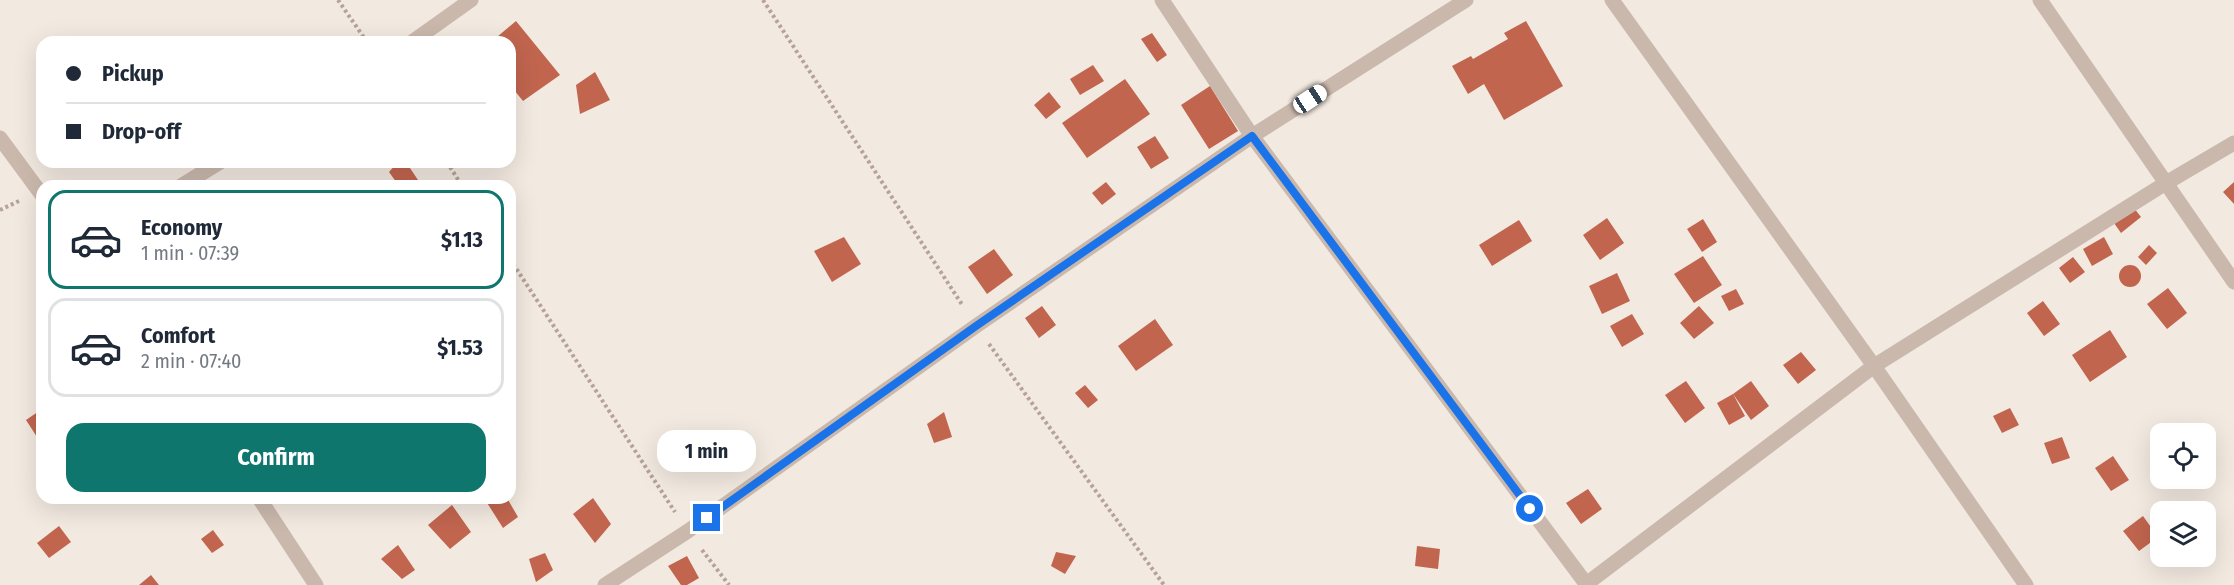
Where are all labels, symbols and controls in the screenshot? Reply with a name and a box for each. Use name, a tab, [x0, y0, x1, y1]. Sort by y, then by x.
text: Pickup	[102, 60, 164, 87]
car	[1290, 82, 1330, 116]
text: Drop-off	[102, 118, 181, 145]
icon: car	[69, 213, 123, 267]
text: Economy	[141, 214, 222, 241]
text: $1.13	[441, 226, 483, 253]
text: 1 min · 07:39	[141, 241, 239, 265]
icon: car	[69, 321, 123, 375]
text: Comfort	[141, 322, 215, 349]
text: $1.53	[437, 334, 483, 361]
text: 2 min · 07:40	[141, 349, 242, 373]
button: Confirm	[66, 423, 486, 492]
map controls	[2150, 423, 2216, 567]
button: locate	[2150, 423, 2216, 489]
callout: 1 min	[658, 431, 756, 473]
text: 1 min	[685, 439, 728, 463]
route start	[1516, 495, 1543, 522]
button: layers	[2150, 501, 2216, 567]
route end	[693, 504, 720, 531]

